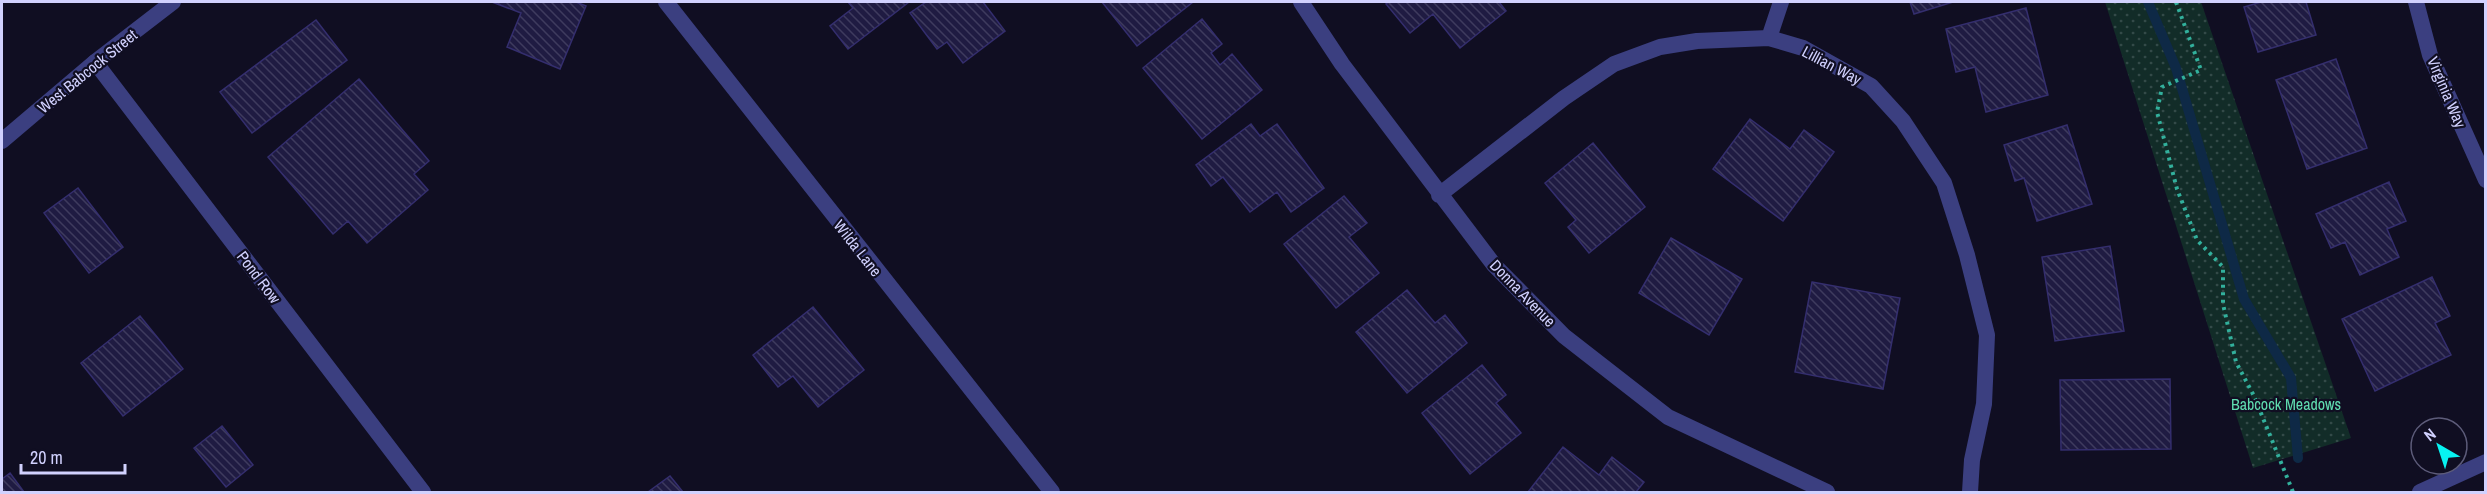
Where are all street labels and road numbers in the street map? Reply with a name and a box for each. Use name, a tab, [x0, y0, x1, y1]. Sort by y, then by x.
street label: West Babcock Street	[33, 24, 142, 118]
street label: Lillian Way	[1798, 40, 1866, 90]
street label: Virginia Way	[2422, 53, 2472, 131]
street label: Wilda Lane	[829, 215, 887, 281]
street label: Pond Row	[232, 246, 286, 308]
street label: Donna Avenue	[1485, 254, 1561, 332]

